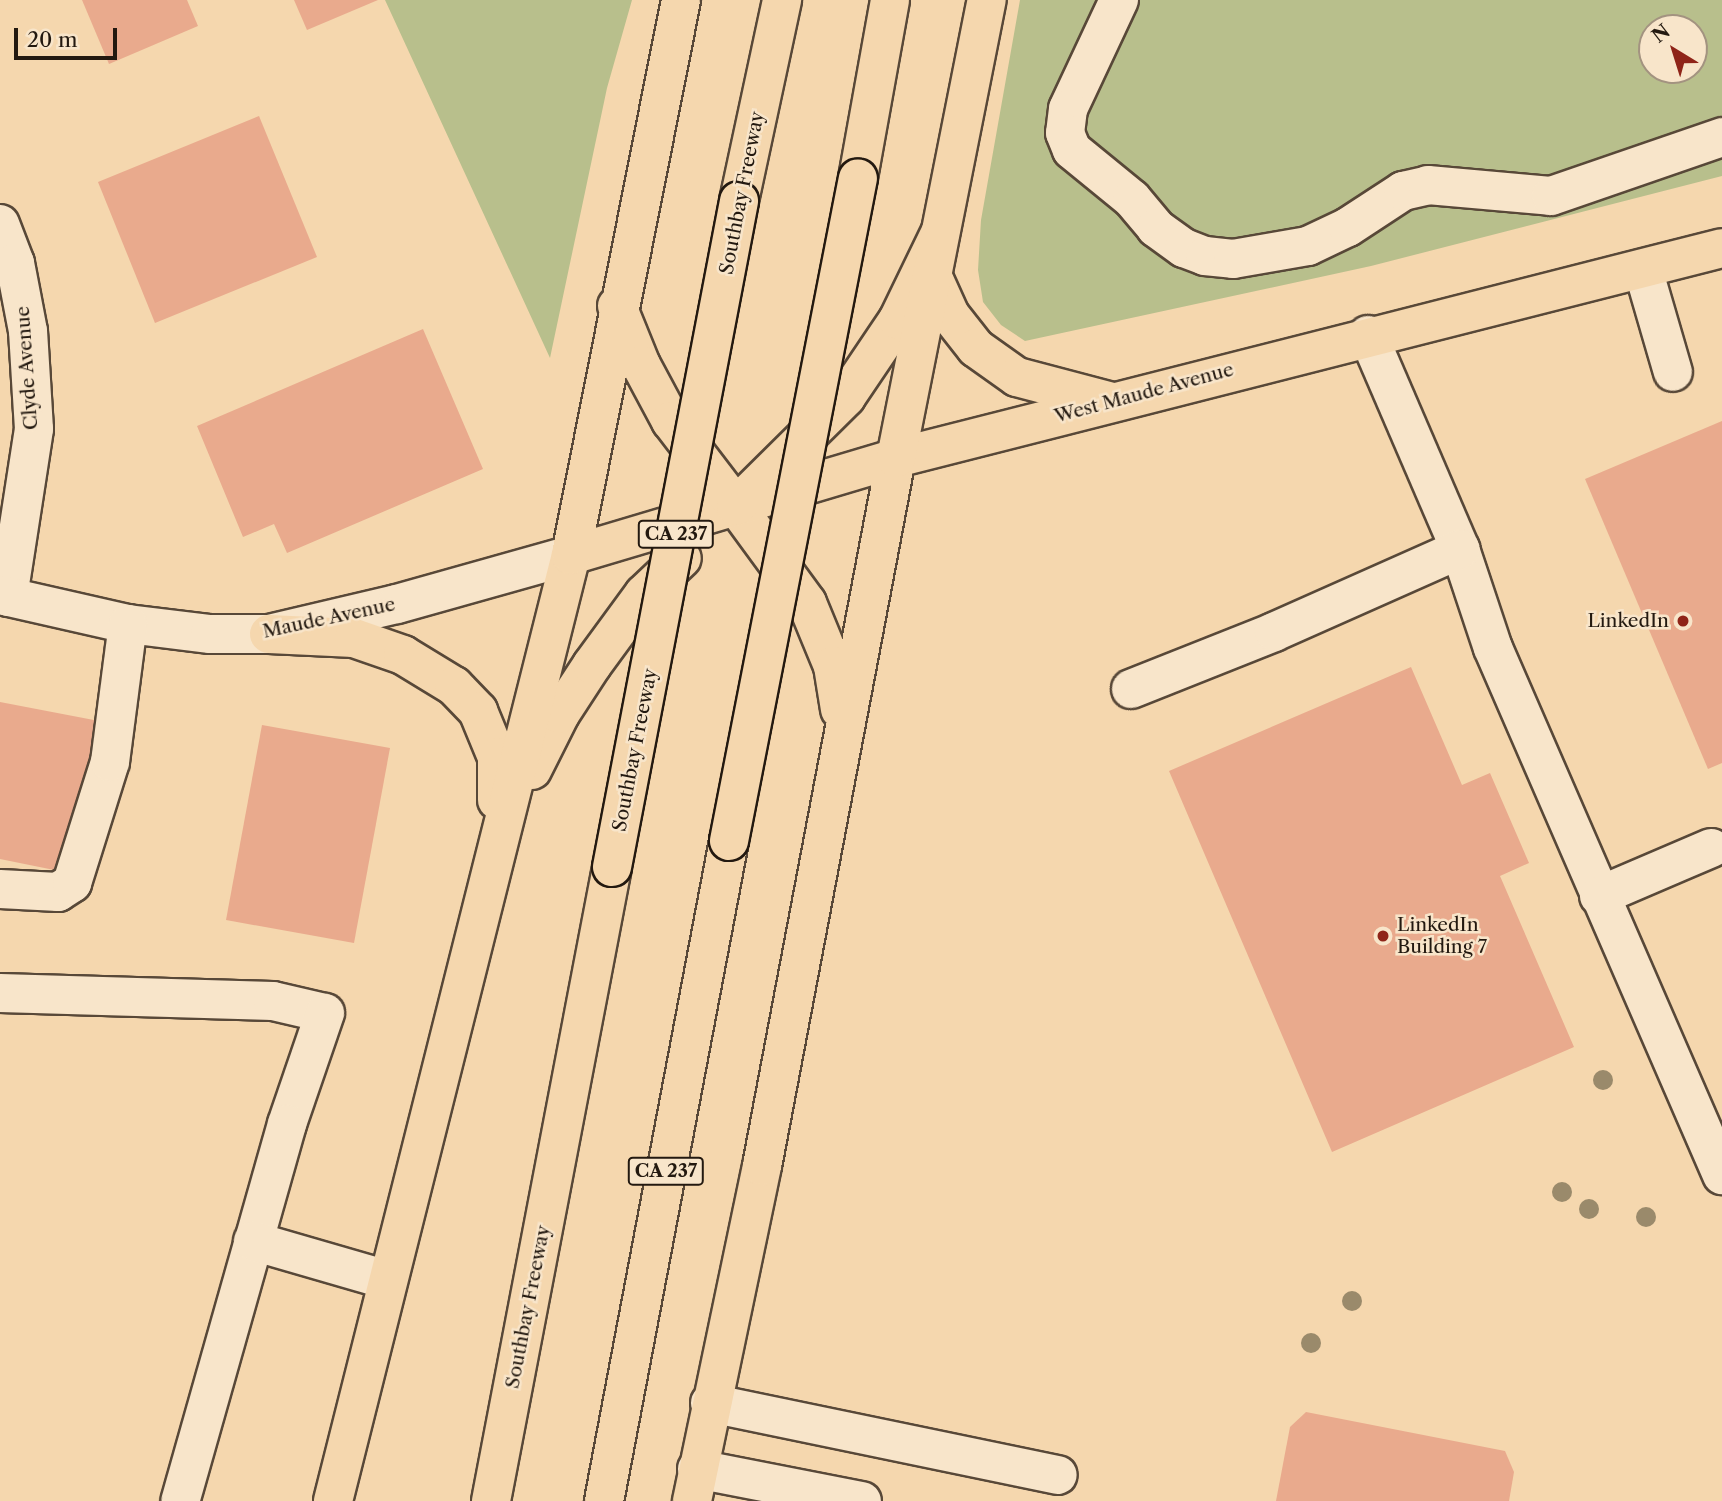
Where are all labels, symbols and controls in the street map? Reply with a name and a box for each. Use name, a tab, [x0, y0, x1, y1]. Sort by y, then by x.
scale bar	[18, 14, 121, 58]
north arrow	[1638, 14, 1708, 84]
text: N	[1647, 19, 1675, 48]
text: 20 m	[27, 27, 78, 52]
street label: Southbay Freeway	[715, 109, 769, 277]
street label: Clyde Avenue	[11, 305, 43, 431]
street label: West Maude Avenue	[1052, 358, 1236, 428]
road number: CA 237	[636, 520, 716, 548]
street label: Maude Avenue	[260, 593, 398, 643]
place label: LinkedIn	[1587, 610, 1669, 632]
marker: LinkedIn	[1675, 613, 1691, 629]
street label: Southbay Freeway	[608, 666, 662, 834]
place label: LinkedIn Building 7	[1397, 914, 1487, 958]
marker: LinkedIn Building 7	[1375, 928, 1391, 944]
road number: CA 237	[626, 1156, 706, 1186]
street label: Southbay Freeway	[501, 1223, 555, 1391]

